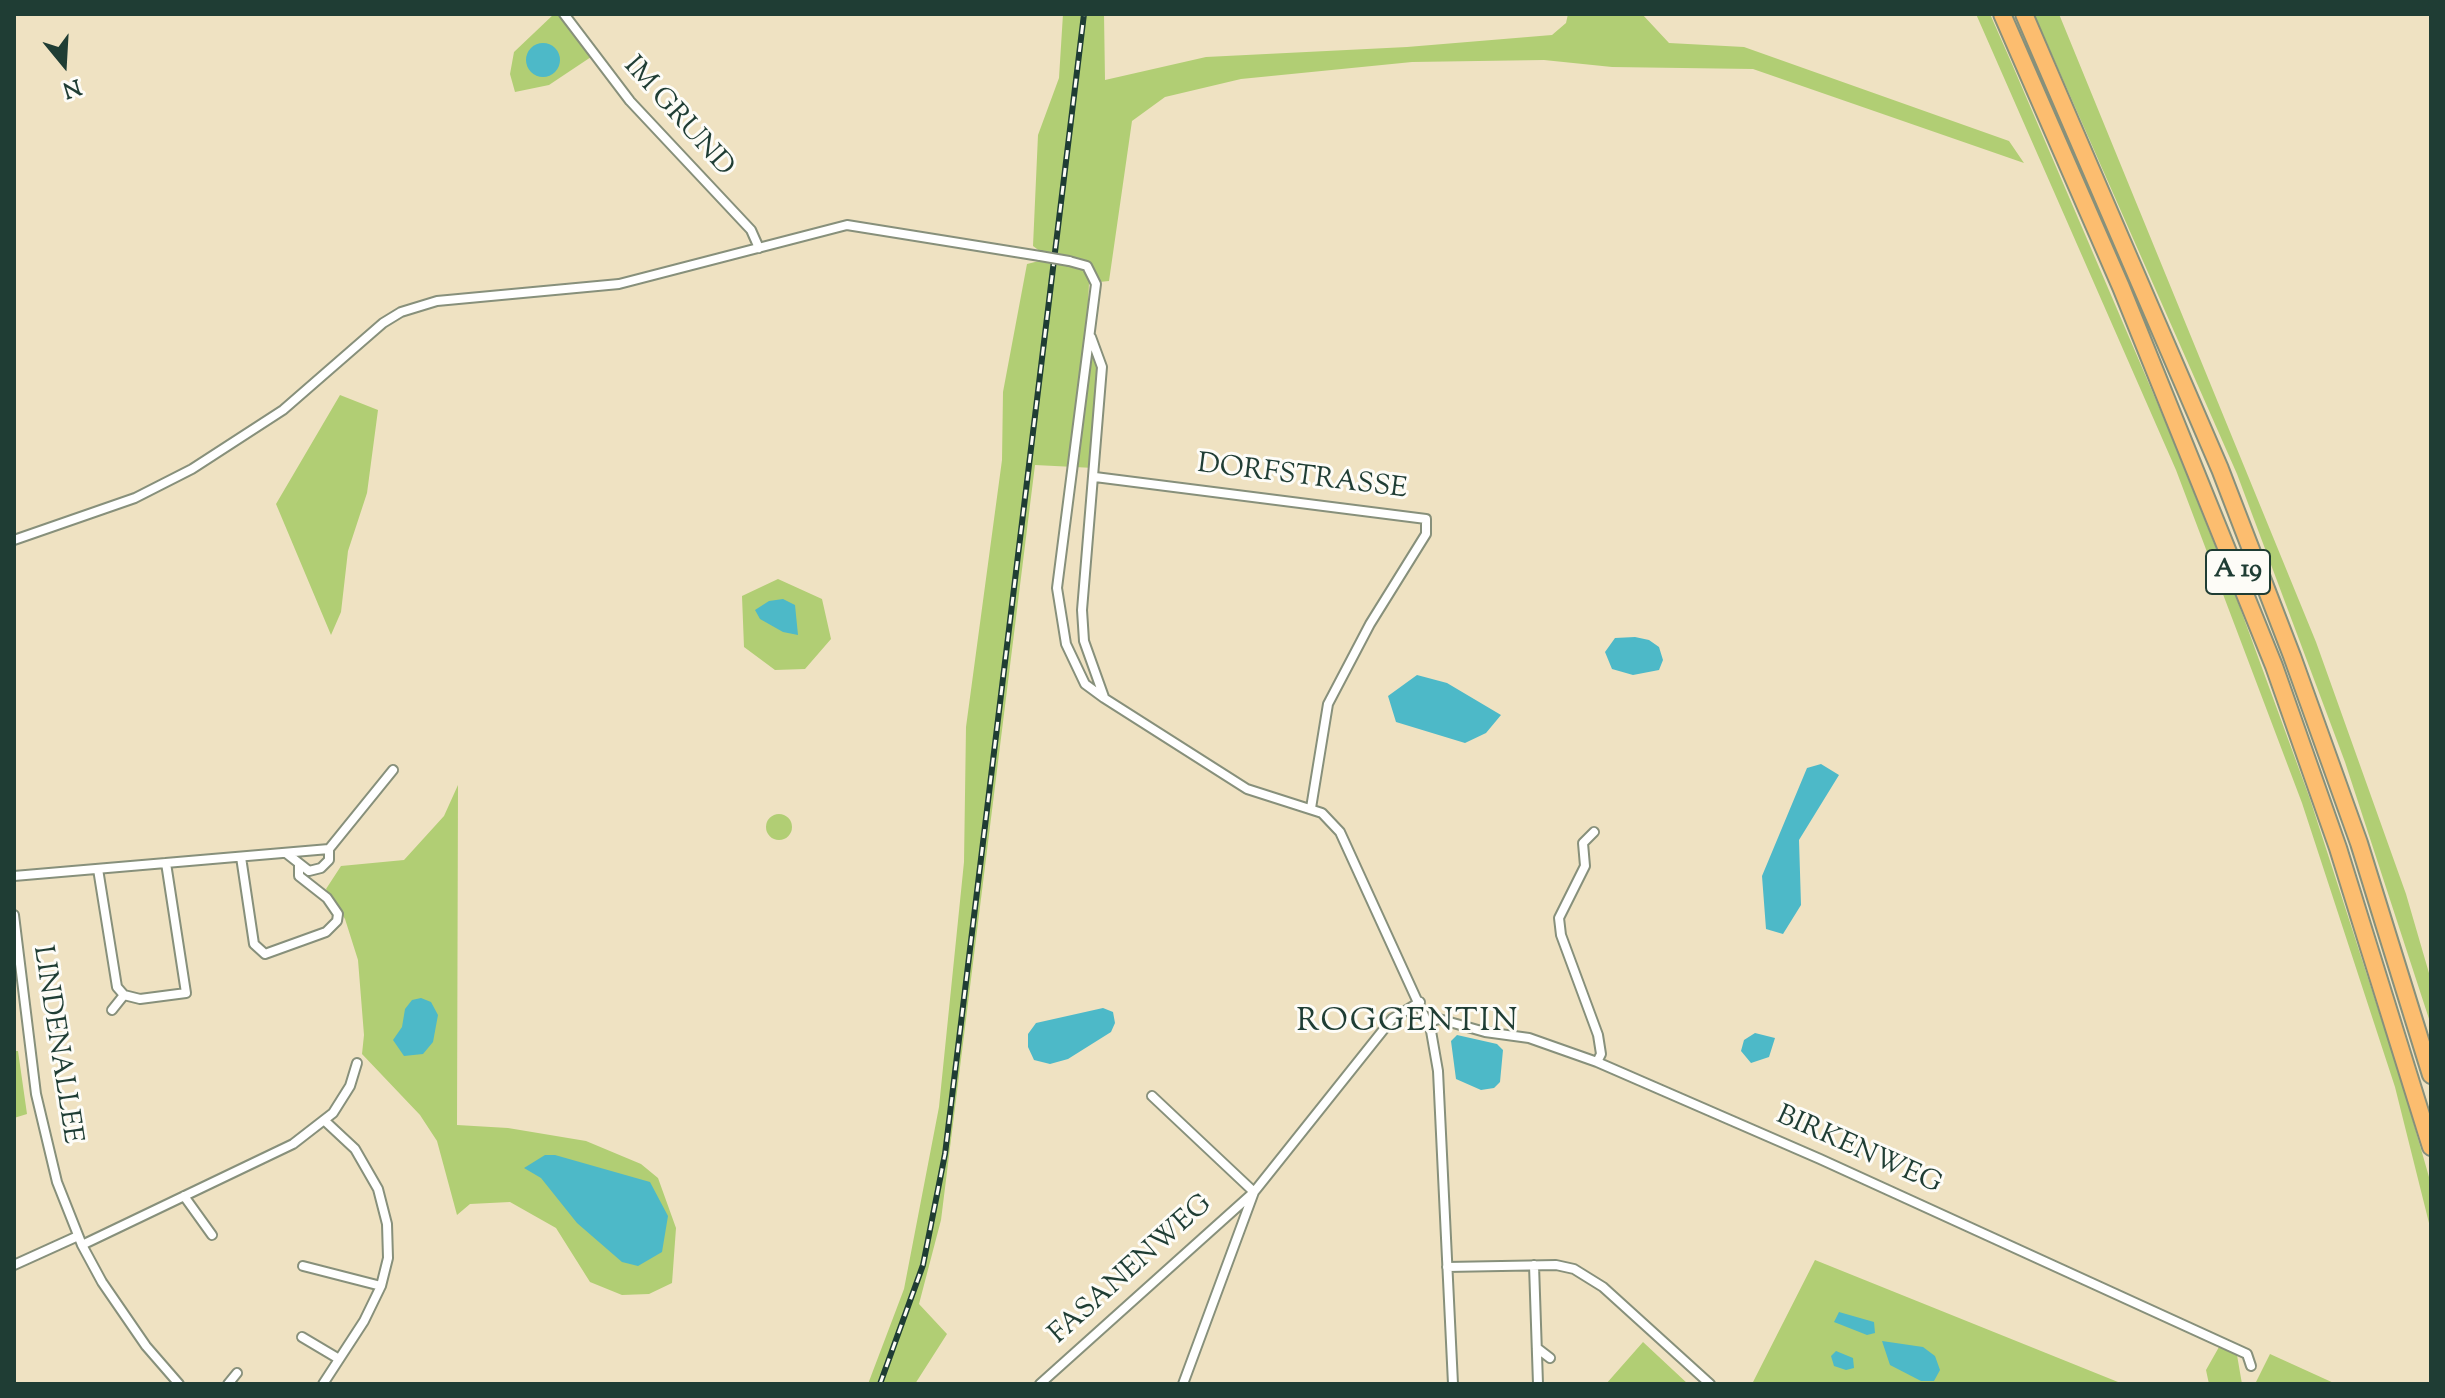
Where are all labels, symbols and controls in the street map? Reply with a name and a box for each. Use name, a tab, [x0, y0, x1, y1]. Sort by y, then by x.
north arrow	[24, 24, 104, 104]
street label: IM GRUND	[614, 51, 740, 185]
text: N	[58, 69, 85, 105]
street label: DORFSTRASSE	[1195, 449, 1409, 509]
road number: A 19	[2206, 550, 2270, 594]
street label: LINDENALLEE	[23, 944, 87, 1146]
district label: ROGGENTIN	[1296, 1006, 1520, 1044]
street label: BIRKENWEG	[1770, 1101, 1946, 1203]
street label: FASANENWEG	[1044, 1189, 1220, 1353]

